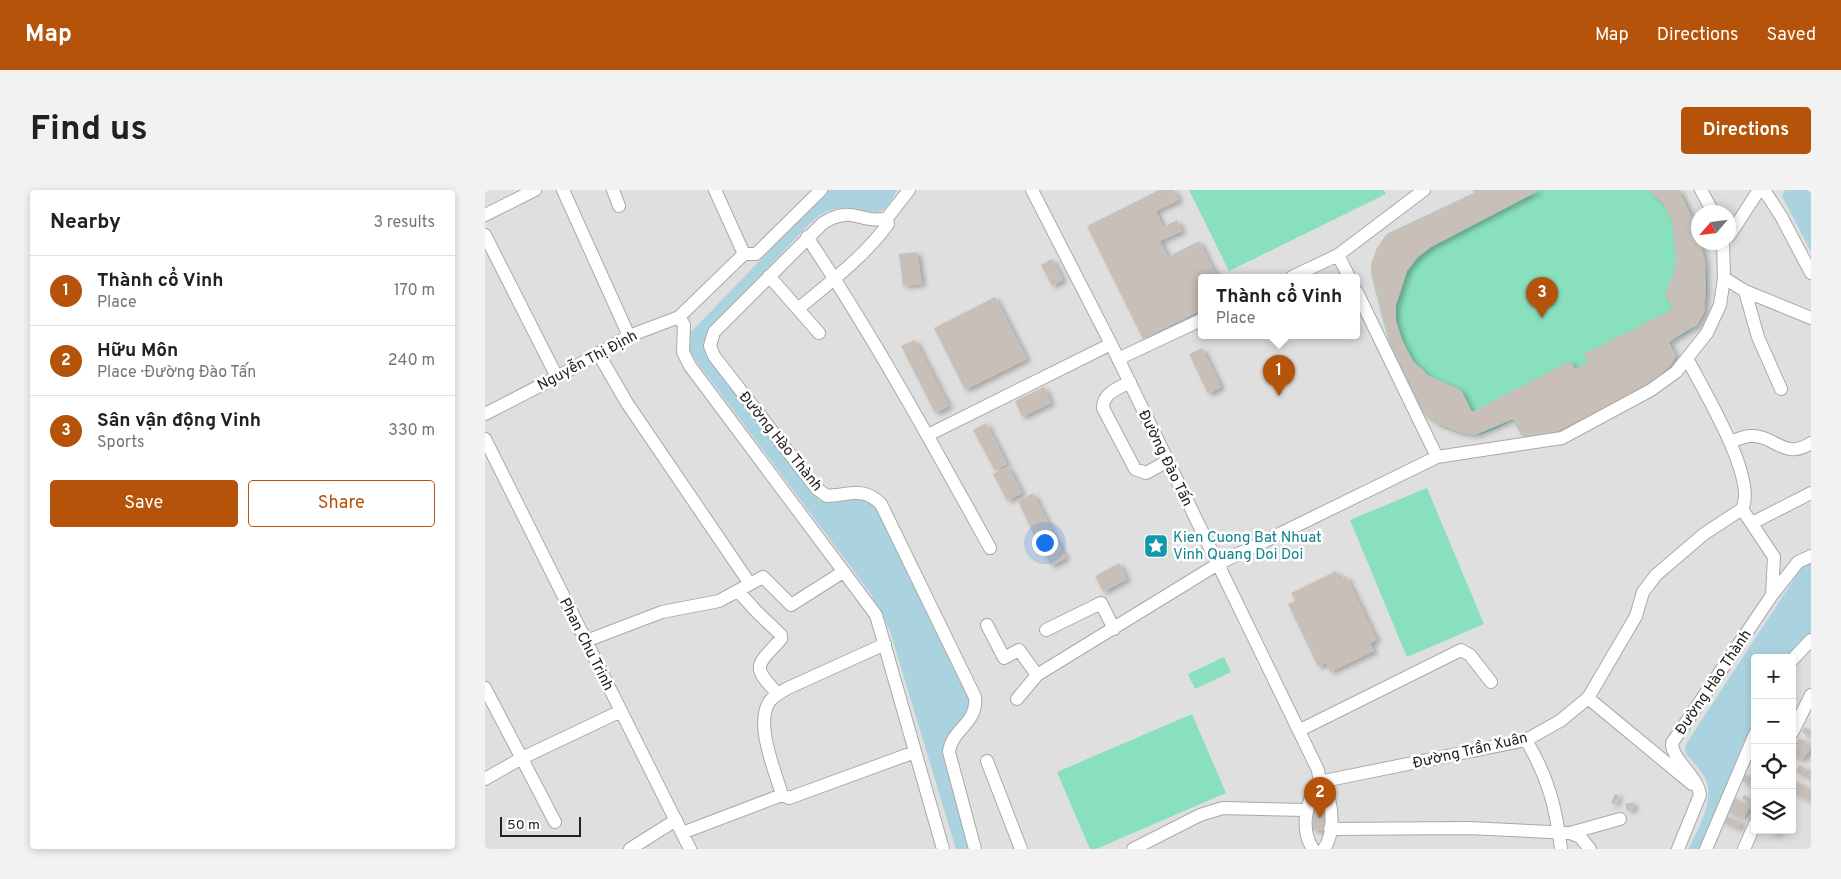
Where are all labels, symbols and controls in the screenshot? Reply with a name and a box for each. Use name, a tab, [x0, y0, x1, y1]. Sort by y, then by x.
text: Map	[25, 20, 72, 50]
text: Map	[1595, 24, 1629, 47]
text: Directions	[1657, 24, 1739, 47]
text: Saved	[1767, 24, 1816, 47]
button: Directions	[1681, 107, 1811, 154]
text: Find us	[30, 108, 148, 152]
north arrow	[1691, 205, 1736, 250]
text: Nearby	[50, 209, 121, 236]
text: 3 results	[373, 213, 435, 233]
text: Thành cổ Vinh	[97, 269, 224, 293]
popup	[1198, 274, 1360, 339]
pin: 3	[1526, 277, 1558, 318]
text: 1	[63, 281, 69, 301]
text: 170 m	[394, 281, 435, 301]
text: Thành cổ Vinh	[1216, 285, 1342, 309]
text: Place	[97, 293, 137, 313]
text: Place	[1216, 309, 1255, 329]
street label: Nguyễn Thị Định	[533, 325, 641, 396]
text: Hữu Môn	[97, 339, 178, 363]
text: 2	[61, 351, 71, 371]
text: 240 m	[388, 351, 435, 371]
pin: 1	[1263, 355, 1295, 396]
text: Place · Đường Đào Tấn	[97, 363, 256, 383]
street label: Đường Hào Thành	[734, 388, 826, 496]
street label: Đường Đào Tấn	[1133, 407, 1197, 510]
text: Sân vận động Vinh	[97, 409, 261, 433]
text: 3	[61, 421, 71, 441]
text: 330 m	[388, 421, 435, 441]
text: Sports	[97, 433, 145, 453]
button: Save	[50, 480, 238, 527]
button: Share	[248, 480, 435, 527]
place label: Kien Cuong Bat Nhuat Vinh Quang Doi Doi	[1173, 529, 1322, 565]
your location	[1032, 530, 1058, 556]
place icon: Kien Cuong Bat Nhuat Vinh Quang Doi Doi	[1143, 533, 1169, 559]
street label: Phan Chu Trinh	[554, 595, 617, 694]
street label: Đường Hào Thành	[1672, 627, 1756, 739]
map controls	[1751, 654, 1796, 834]
button: +	[1751, 654, 1796, 699]
button: −	[1751, 699, 1796, 744]
street label: Đường Trần Xuân	[1411, 728, 1530, 774]
button: locate	[1751, 744, 1796, 789]
pin: 2	[1304, 777, 1336, 818]
button: layers	[1751, 789, 1796, 834]
scale bar	[500, 814, 581, 837]
text: 50 m	[507, 817, 540, 834]

